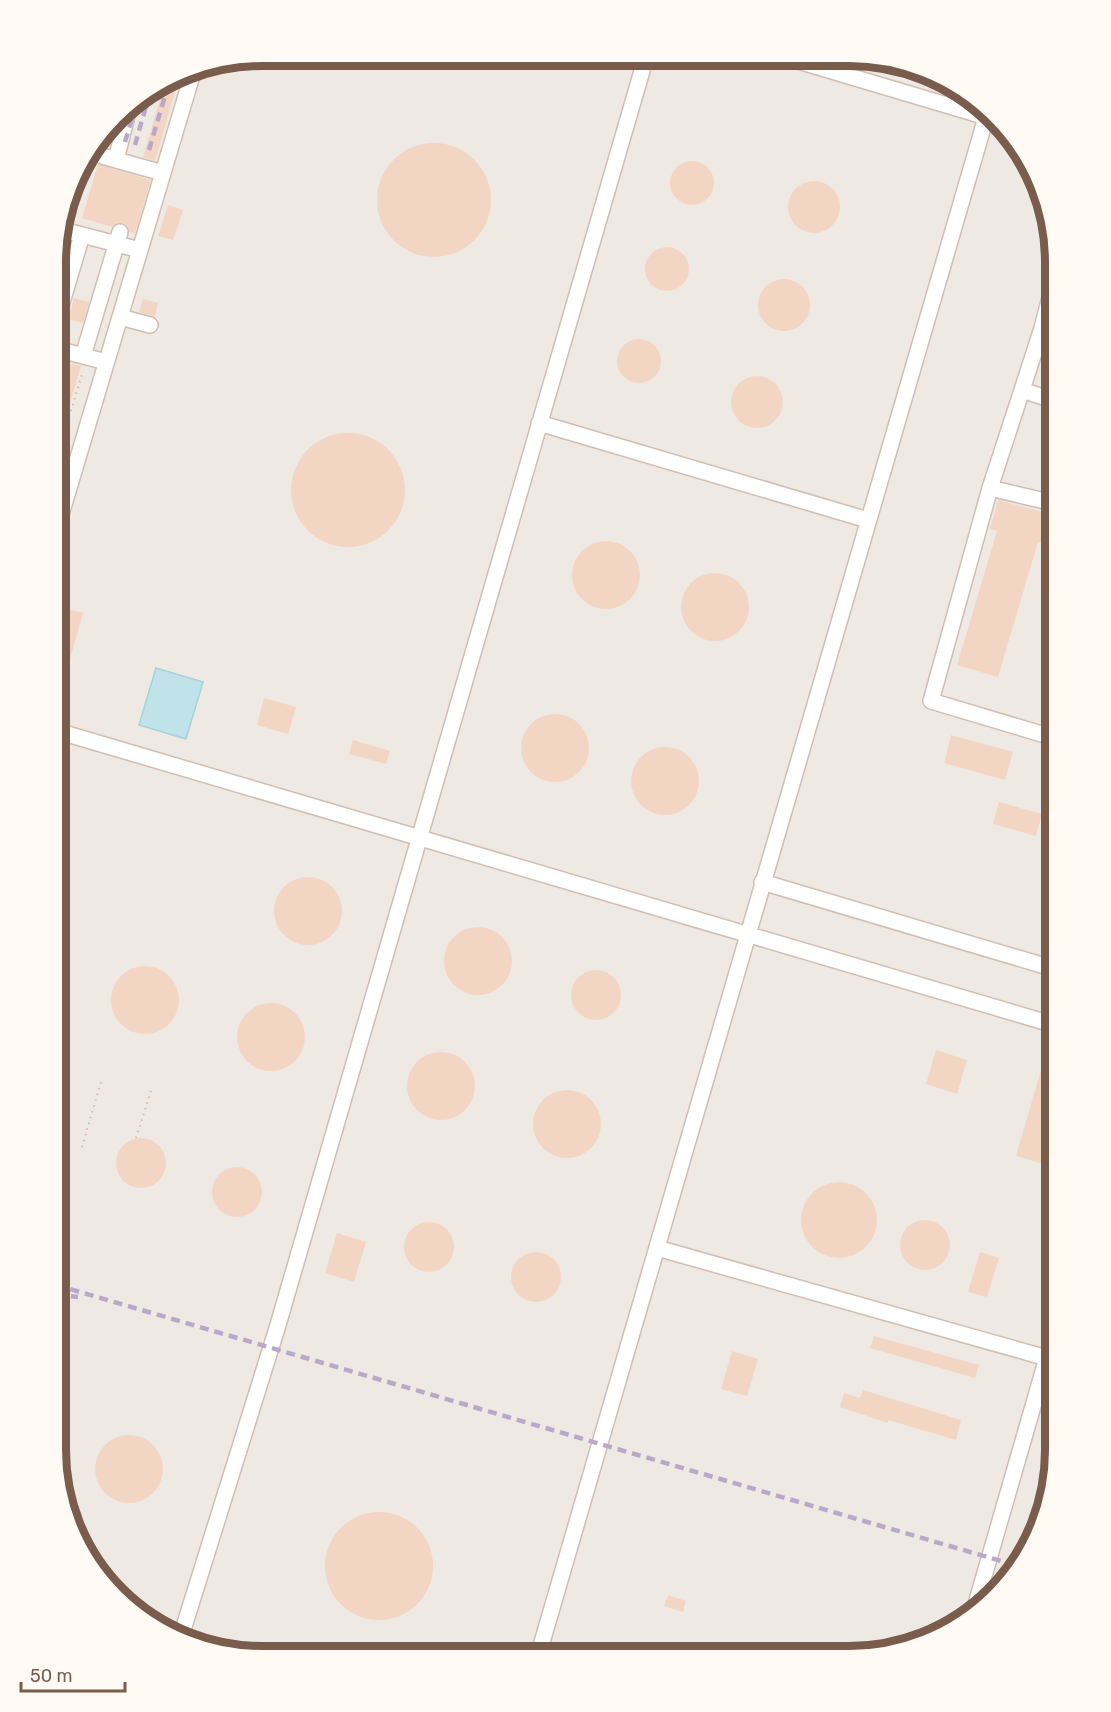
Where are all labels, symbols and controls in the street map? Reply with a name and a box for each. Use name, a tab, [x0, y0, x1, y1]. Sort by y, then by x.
scale bar	[21, 1655, 124, 1693]
text: 50 m	[30, 1665, 73, 1687]

